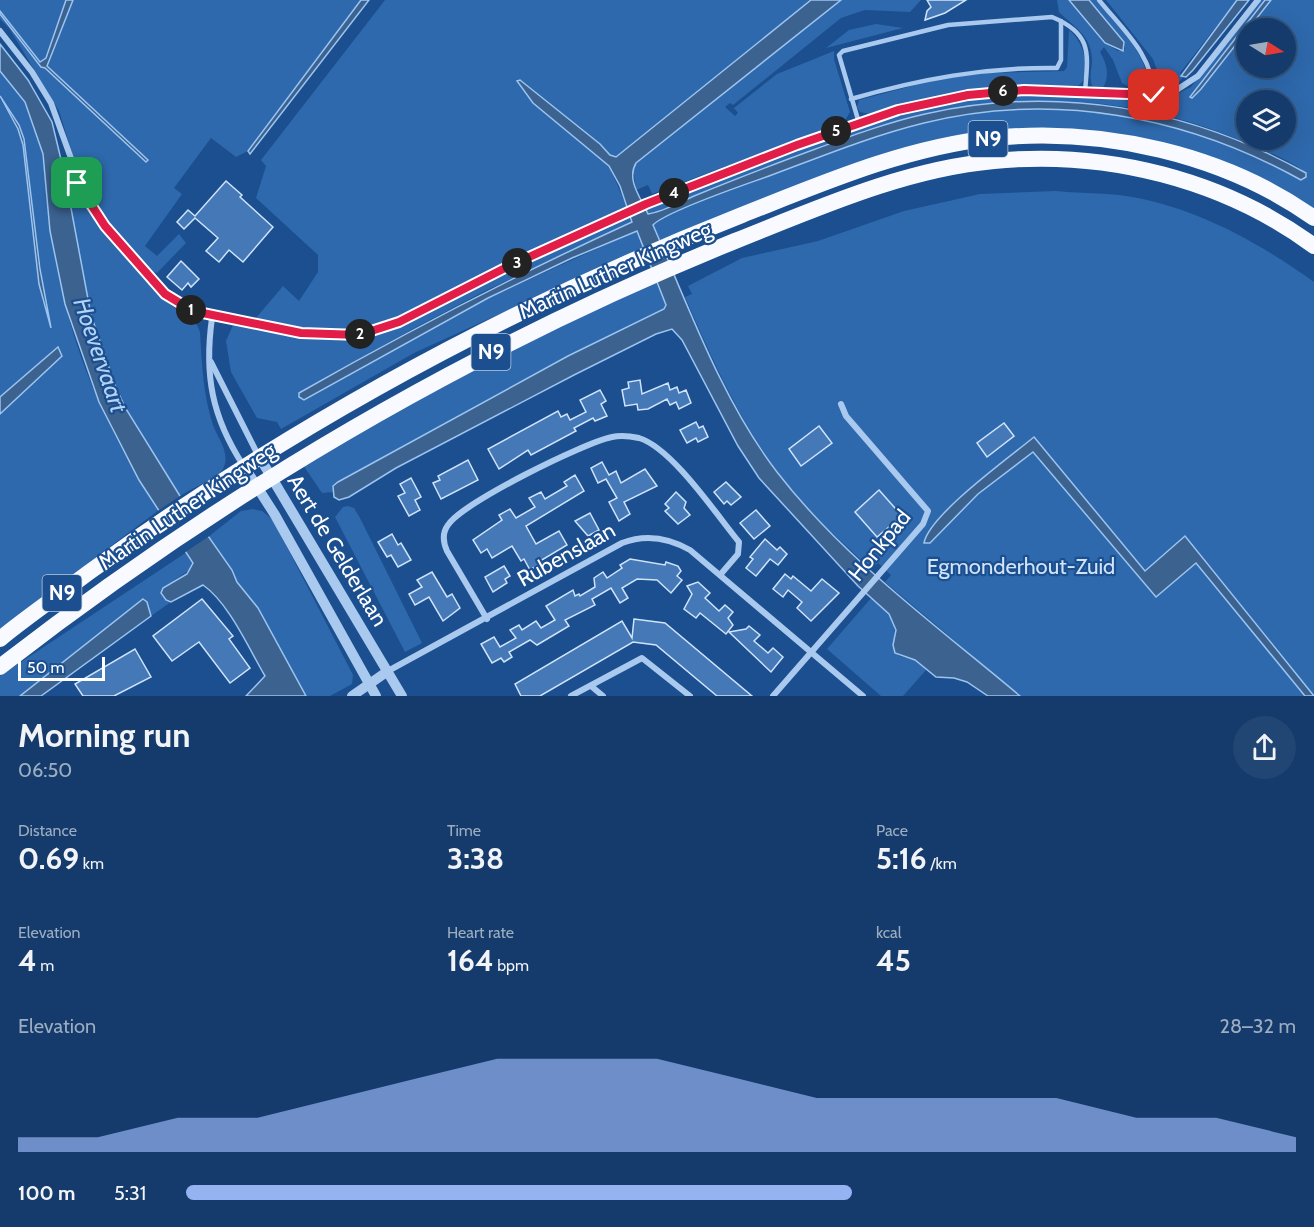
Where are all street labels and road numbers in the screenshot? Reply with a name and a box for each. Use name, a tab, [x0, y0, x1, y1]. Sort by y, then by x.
road number: N9	[968, 121, 1008, 157]
street label: Martin Luther Kingweg	[515, 215, 717, 325]
road number: N9	[472, 334, 510, 370]
street label: Martin Luther Kingweg	[93, 436, 282, 576]
street label: Aert de Gelderlaan	[282, 469, 394, 631]
street label: Honkpad	[842, 504, 916, 587]
street label: Rubenslaan	[512, 516, 620, 592]
road number: N9	[42, 575, 82, 611]

